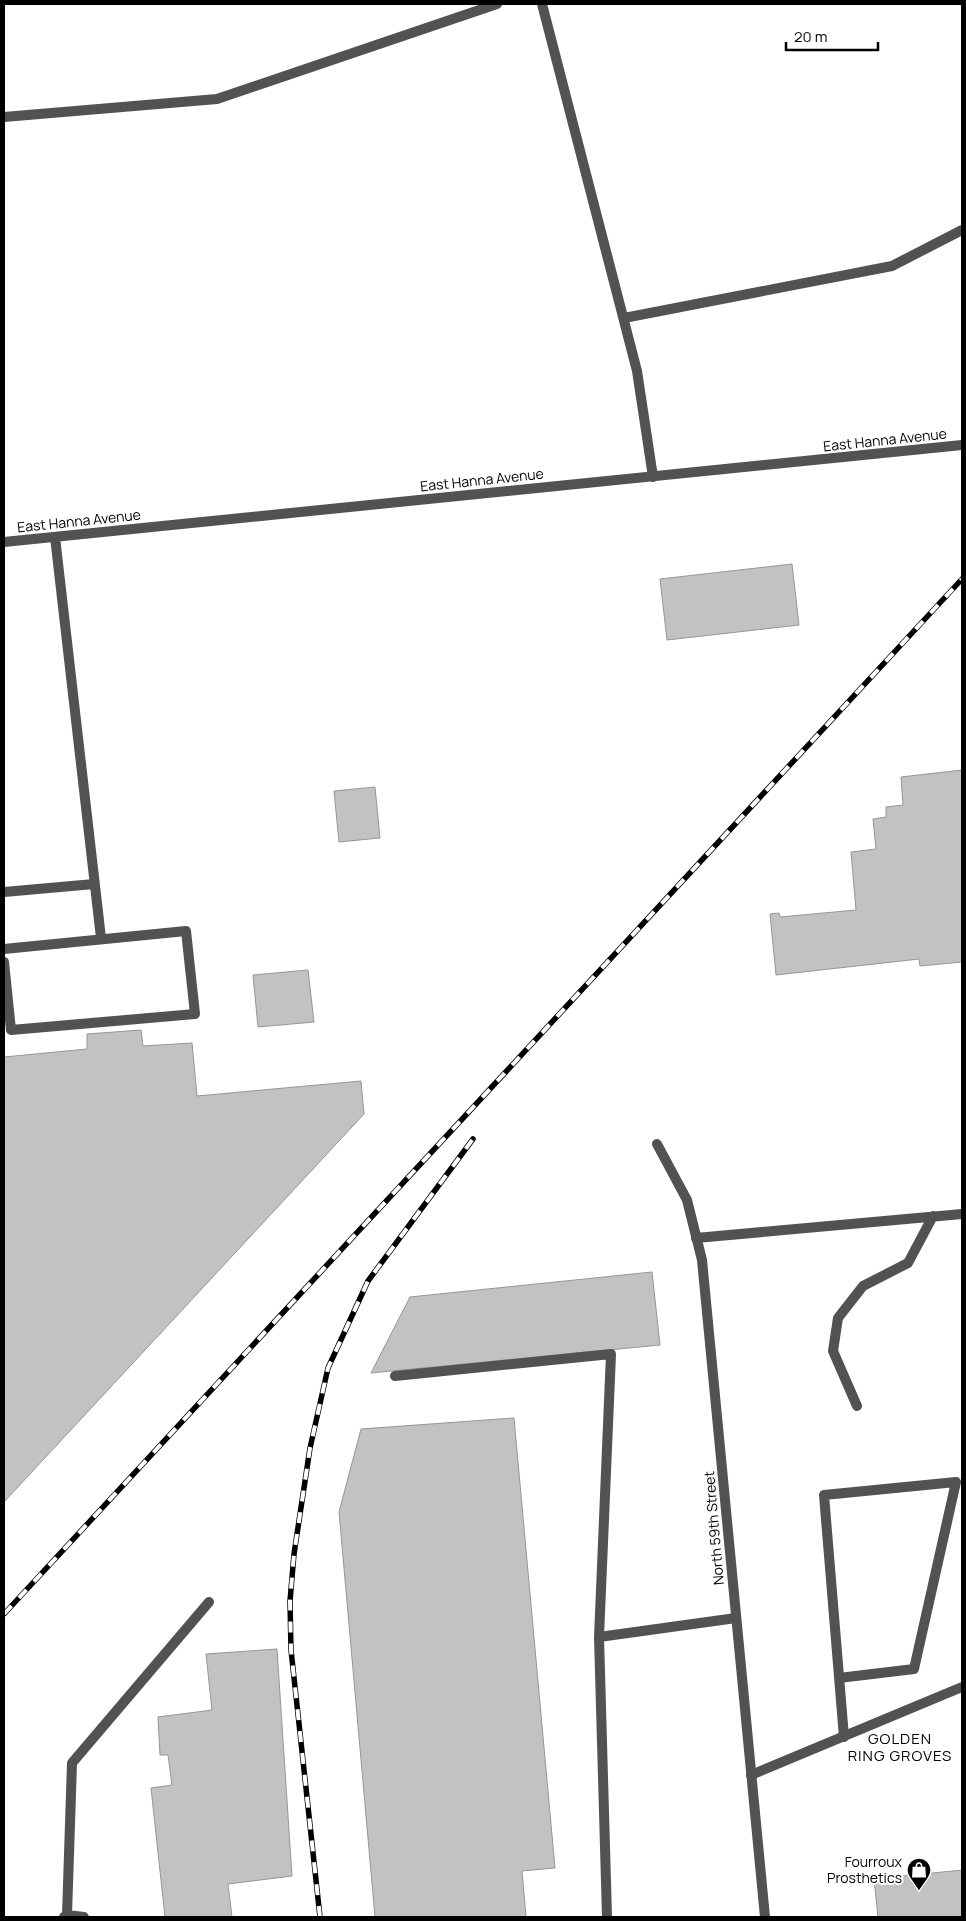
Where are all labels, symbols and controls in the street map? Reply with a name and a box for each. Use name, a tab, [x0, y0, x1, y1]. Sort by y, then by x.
scale bar	[786, 20, 878, 52]
text: 20 m	[794, 26, 827, 47]
street label: East Hanna Avenue	[822, 424, 948, 455]
street label: East Hanna Avenue	[419, 464, 545, 495]
street label: East Hanna Avenue	[16, 505, 142, 536]
street label: North 59th Street	[699, 1470, 728, 1586]
district label: GOLDEN RING GROVES	[848, 1728, 952, 1766]
place label: Fourroux Prosthetics	[827, 1852, 903, 1887]
shop icon: Fourroux Prosthetics	[906, 1857, 932, 1891]

